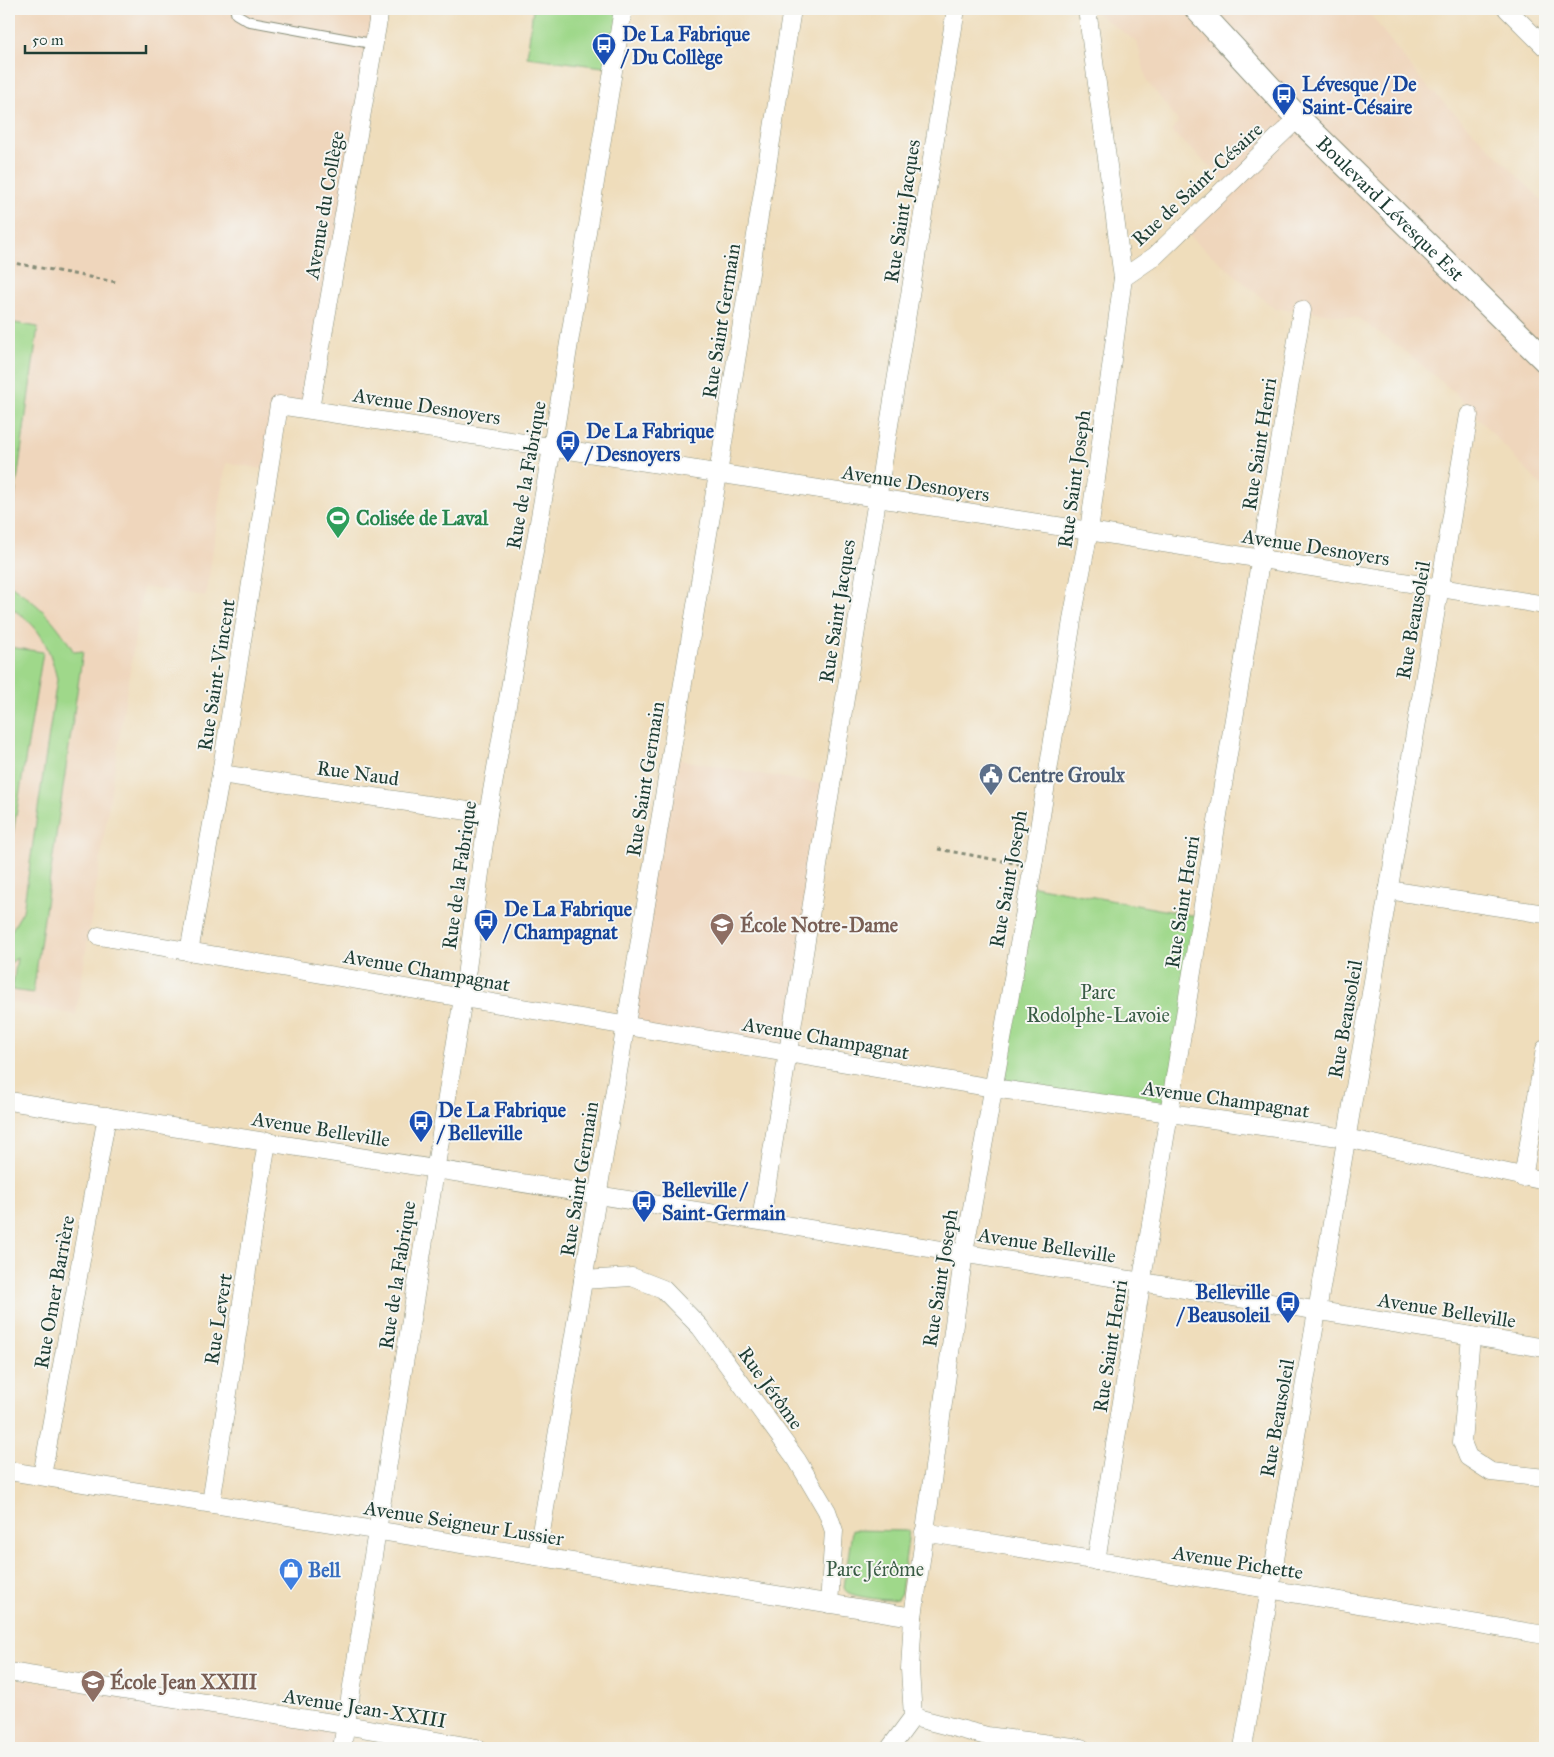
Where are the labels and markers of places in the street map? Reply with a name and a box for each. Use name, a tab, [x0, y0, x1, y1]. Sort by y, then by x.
place label: De La Fabrique / Du Collège	[620, 22, 751, 70]
bus stop icon: De La Fabrique / Du Collège	[591, 32, 617, 66]
place label: Lévesque / De Saint-Césaire	[1302, 72, 1417, 119]
bus stop icon: Lévesque / De Saint-Césaire	[1271, 82, 1297, 116]
place label: De La Fabrique / Desnoyers	[584, 419, 715, 467]
bus stop icon: De La Fabrique / Desnoyers	[555, 429, 581, 463]
sports icon: Colisée de Laval	[325, 505, 351, 539]
place label: Colisée de Laval	[356, 506, 489, 530]
public building icon: Centre Groulx	[978, 762, 1004, 796]
place label: Centre Groulx	[1008, 763, 1126, 787]
place label: De La Fabrique / Champagnat	[502, 897, 633, 945]
bus stop icon: De La Fabrique / Champagnat	[473, 908, 499, 942]
place label: École Notre-Dame	[740, 911, 899, 937]
school or university icon: École Notre-Dame	[709, 912, 735, 946]
place label: De La Fabrique / Belleville	[436, 1098, 567, 1145]
bus stop icon: De La Fabrique / Belleville	[408, 1109, 434, 1143]
place label: Belleville / Saint-Germain	[662, 1178, 786, 1225]
bus stop icon: Belleville / Saint-Germain	[631, 1189, 657, 1223]
place label: Belleville / Beausoleil	[1176, 1280, 1271, 1327]
bus stop icon: Belleville / Beausoleil	[1275, 1290, 1301, 1324]
shop icon: Bell	[278, 1557, 304, 1591]
place label: Bell	[308, 1558, 341, 1582]
place label: École Jean XXIII	[110, 1668, 258, 1696]
school or university icon: École Jean XXIII	[80, 1669, 106, 1703]

